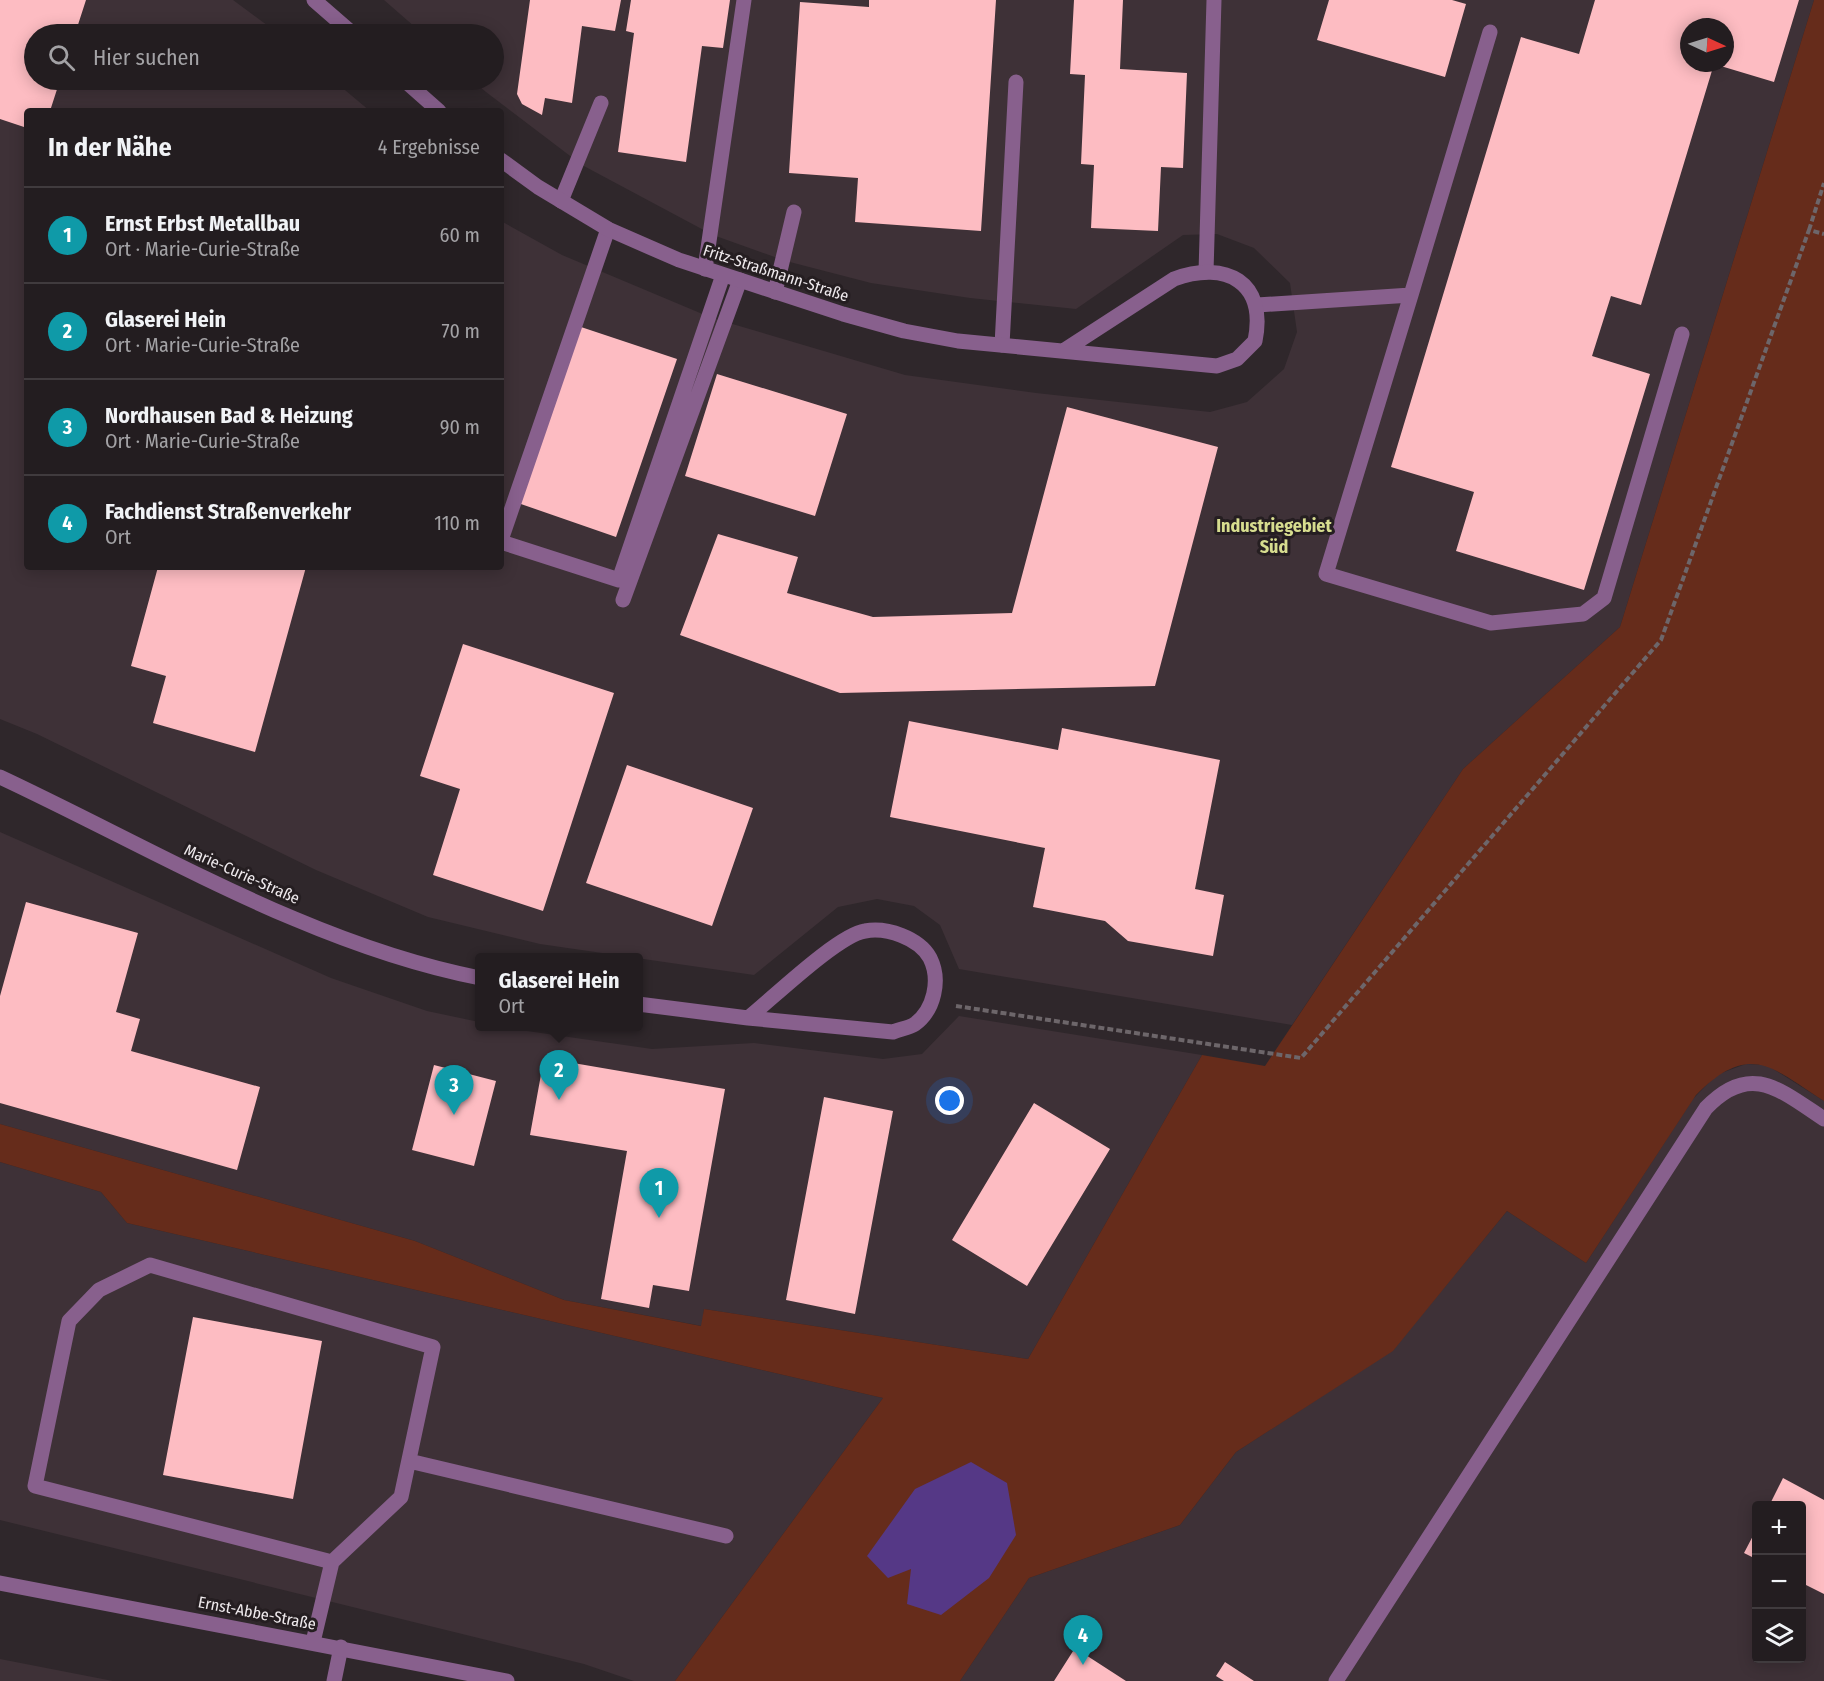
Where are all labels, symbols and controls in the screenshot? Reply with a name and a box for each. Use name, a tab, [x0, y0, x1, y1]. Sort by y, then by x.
north arrow	[1680, 18, 1734, 72]
search box	[24, 24, 504, 90]
icon: search	[45, 41, 78, 74]
text: Hier suchen	[93, 44, 200, 71]
text: In der Nähe	[48, 132, 172, 163]
text: 4 Ergebnisse	[378, 135, 480, 159]
text: Ernst Erbst Metallbau	[105, 210, 300, 237]
text: 1	[63, 223, 72, 247]
text: 60 m	[440, 223, 480, 247]
text: Ort · Marie-Curie-Straße	[105, 237, 300, 261]
street label: Fritz-Straßmann-Straße	[701, 241, 851, 306]
text: Glaserei Hein	[105, 306, 226, 333]
text: 2	[63, 319, 72, 343]
text: 70 m	[442, 319, 480, 343]
text: Ort · Marie-Curie-Straße	[105, 333, 300, 357]
text: Nordhausen Bad & Heizung	[105, 402, 353, 429]
text: 3	[63, 415, 72, 439]
text: 90 m	[440, 415, 480, 439]
text: Ort · Marie-Curie-Straße	[105, 429, 300, 453]
text: Fachdienst Straßenverkehr	[105, 498, 351, 525]
text: 4	[62, 511, 73, 535]
text: 110 m	[434, 511, 480, 535]
district label: Industriegebiet Süd	[1216, 515, 1332, 558]
text: Ort	[105, 525, 131, 549]
street label: Marie-Curie-Straße	[181, 840, 303, 908]
popup	[475, 953, 643, 1031]
text: Glaserei Hein	[499, 967, 619, 994]
text: Ort	[499, 994, 525, 1018]
pin: 2	[540, 1050, 578, 1100]
pin: 3	[434, 1066, 474, 1115]
your location	[935, 1086, 964, 1115]
pin: 1	[640, 1168, 678, 1218]
map controls	[1752, 1501, 1806, 1663]
button: +	[1752, 1501, 1806, 1555]
button: −	[1752, 1555, 1806, 1609]
street label: Ernst-Abbe-Straße	[196, 1592, 318, 1634]
button: layers	[1752, 1609, 1806, 1663]
pin: 4	[1064, 1616, 1102, 1665]

